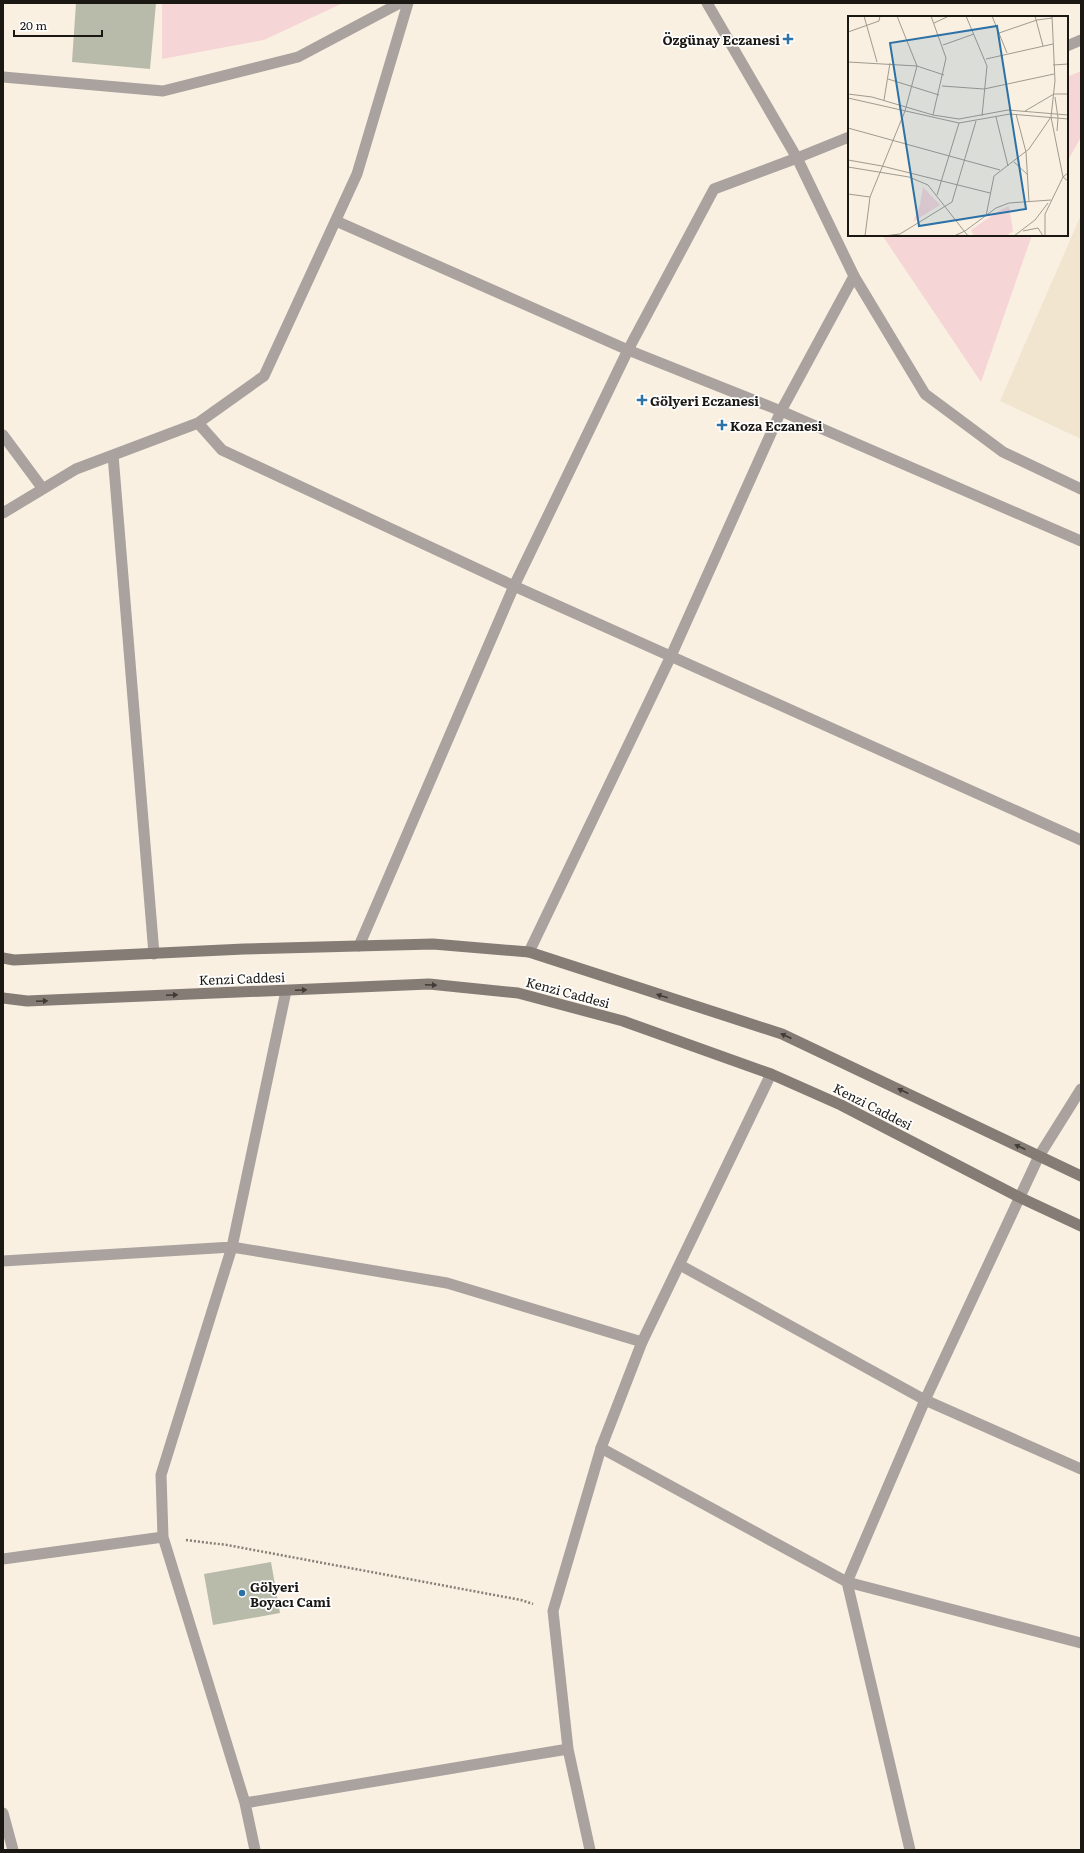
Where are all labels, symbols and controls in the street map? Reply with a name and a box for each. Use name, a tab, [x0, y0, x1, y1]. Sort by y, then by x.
scale bar	[14, 12, 102, 38]
text: 20 m	[20, 16, 47, 34]
inset map	[848, 16, 1068, 236]
place label: Özgünay Eczanesi	[662, 30, 780, 49]
marker: Özgünay Eczanesi	[783, 34, 793, 44]
place label: Gölyeri Eczanesi	[650, 391, 759, 410]
marker: Gölyeri Eczanesi	[637, 395, 647, 405]
place label: Koza Eczanesi	[730, 416, 823, 435]
marker: Koza Eczanesi	[717, 420, 727, 430]
street label: Kenzi Caddesi	[199, 967, 286, 989]
street label: Kenzi Caddesi	[524, 972, 613, 1013]
one-way arrow	[425, 982, 438, 988]
one-way arrow	[295, 987, 308, 993]
one-way arrow	[166, 992, 178, 999]
one-way arrow	[656, 992, 668, 998]
one-way arrow	[36, 998, 49, 1004]
one-way arrow	[780, 1033, 791, 1039]
street label: Kenzi Caddesi	[830, 1078, 916, 1134]
one-way arrow	[897, 1088, 909, 1095]
one-way arrow	[1015, 1144, 1026, 1150]
place label: Gölyeri Boyacı Cami	[250, 1577, 331, 1611]
marker: Gölyeri Boyacı Cami	[237, 1588, 247, 1598]

